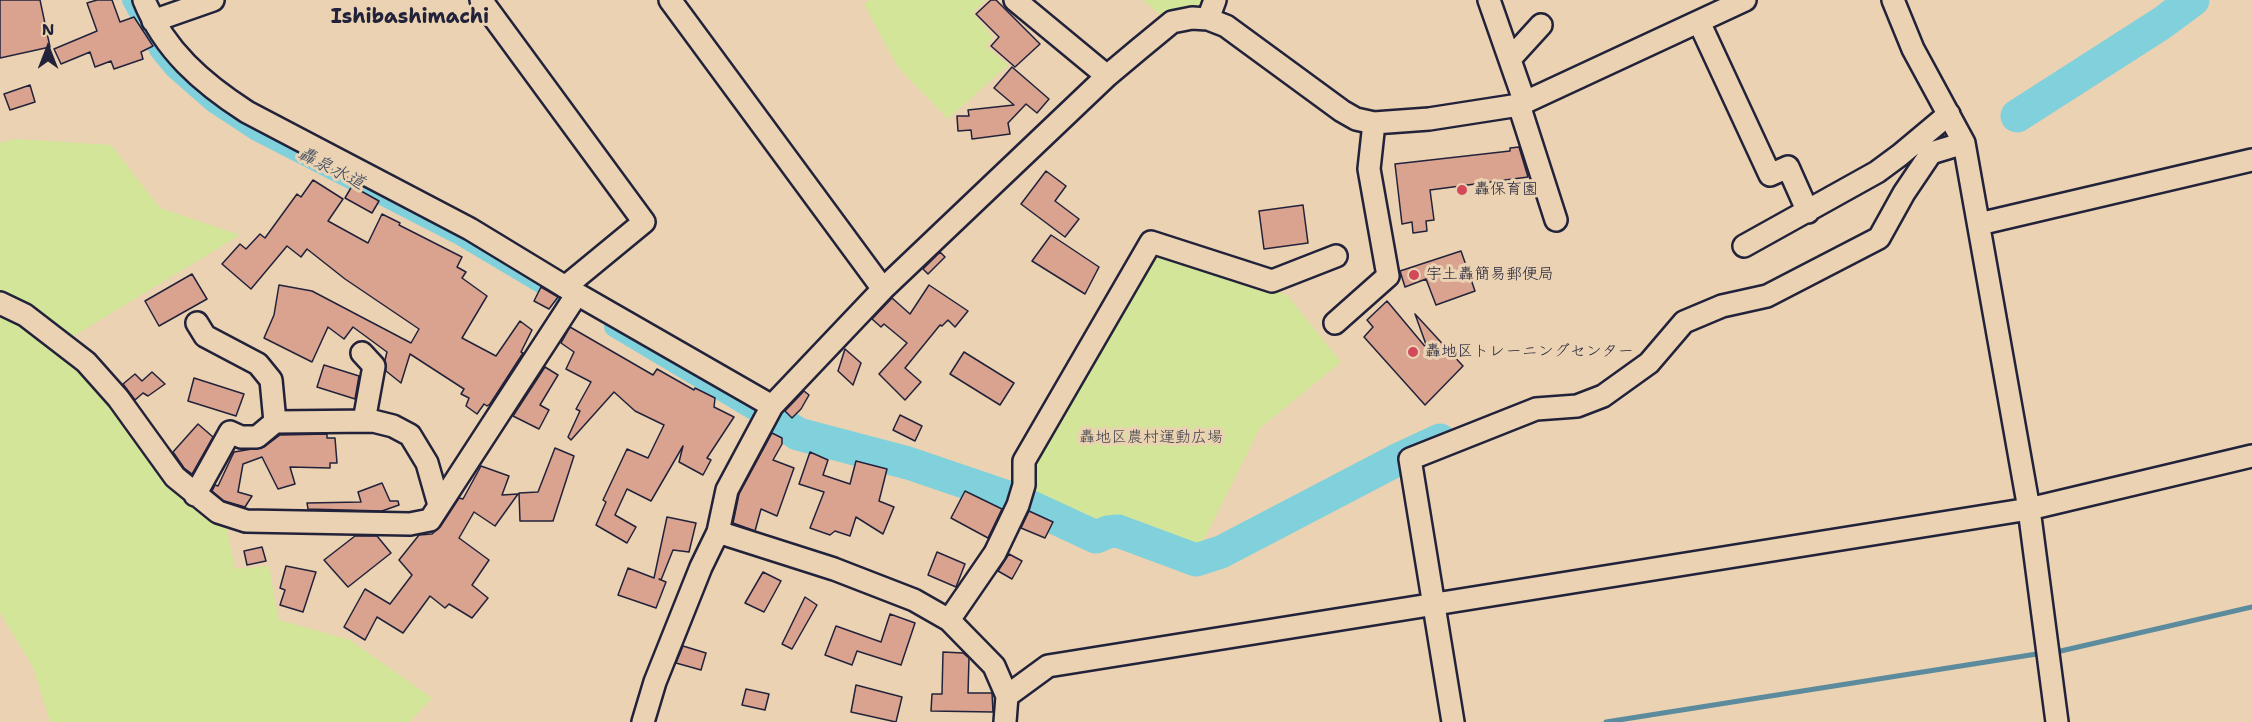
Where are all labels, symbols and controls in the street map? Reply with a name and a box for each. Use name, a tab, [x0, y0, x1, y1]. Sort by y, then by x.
district label: Ishibashimachi	[331, 6, 489, 30]
north arrow	[18, 18, 78, 78]
text: N	[42, 19, 54, 40]
water label: 轟泉水道	[294, 143, 368, 195]
place label: 轟保育園	[1474, 180, 1538, 200]
marker: 轟保育園	[1455, 183, 1469, 197]
place label: 宇土轟簡易郵便局	[1426, 265, 1554, 285]
marker: 宇土轟簡易郵便局	[1407, 268, 1421, 282]
place label: 轟地区トレーニングセンター	[1425, 342, 1634, 362]
marker: 轟地区トレーニングセンター	[1406, 345, 1420, 359]
park label: 轟地区農村運動広場	[1079, 428, 1223, 448]

